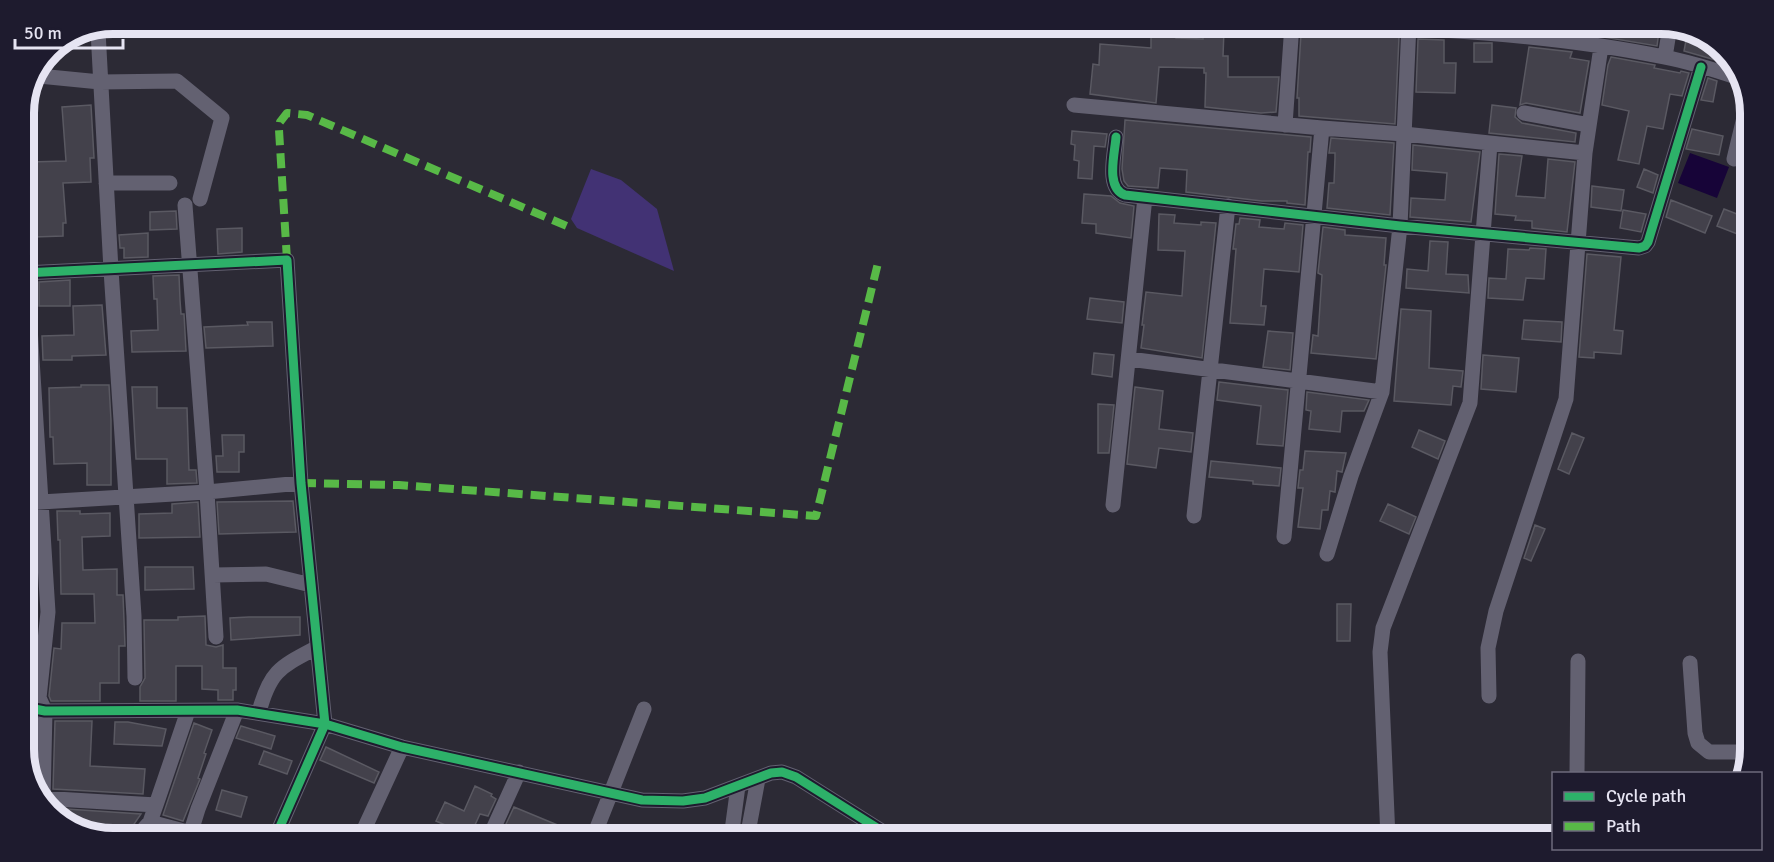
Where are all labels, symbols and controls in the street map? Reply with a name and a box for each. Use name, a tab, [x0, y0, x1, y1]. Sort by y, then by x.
scale bar	[15, 12, 123, 50]
text: 50 m	[24, 22, 62, 44]
legend	[1552, 772, 1762, 850]
text: Cycle path	[1606, 785, 1686, 807]
text: Path	[1606, 815, 1641, 837]

